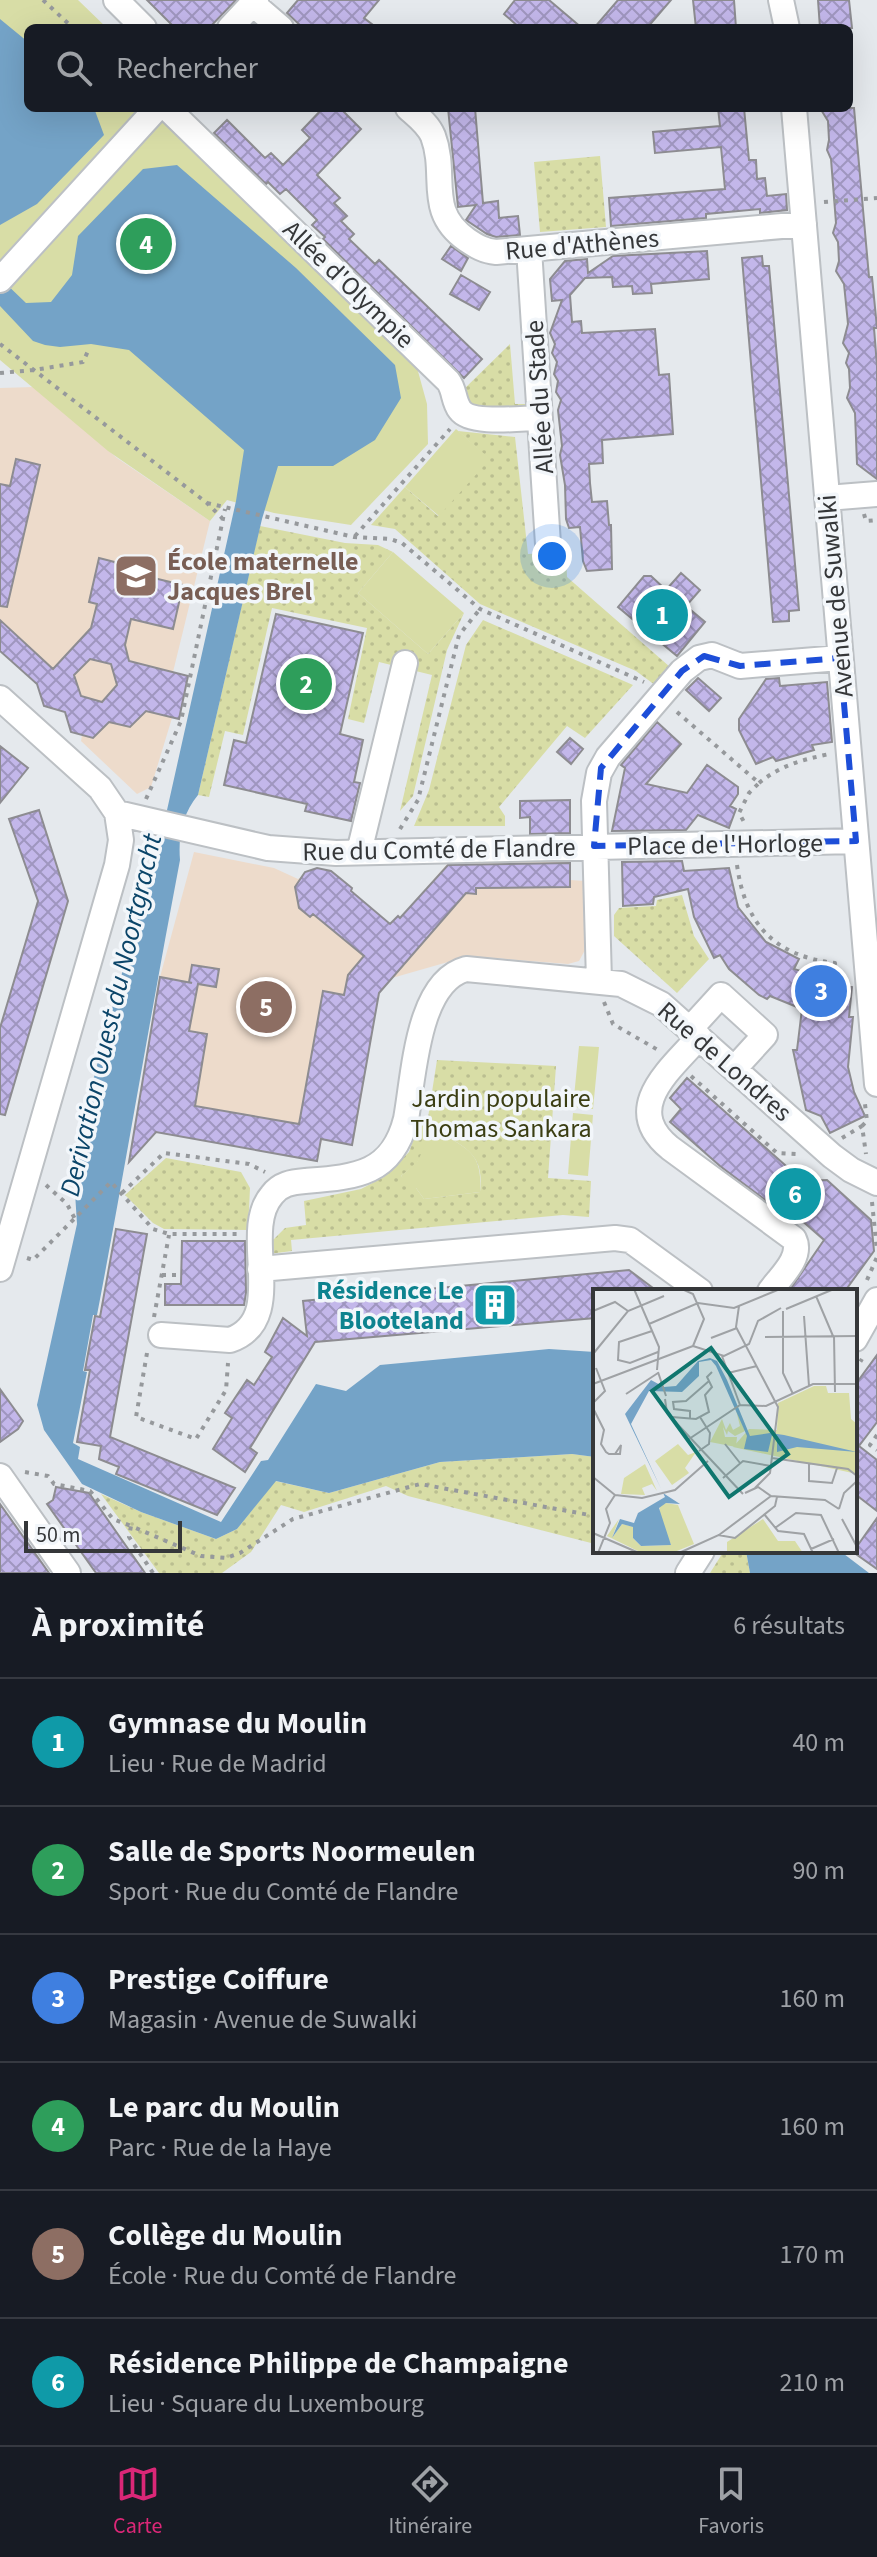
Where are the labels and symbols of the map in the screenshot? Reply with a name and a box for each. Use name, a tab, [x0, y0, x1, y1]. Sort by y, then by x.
street label: Allée d'Olympie	[274, 212, 423, 357]
pin: 4	[120, 214, 172, 274]
street label: Rue d'Athènes	[504, 219, 661, 270]
street label: Allée du Stade	[516, 319, 563, 475]
street label: Avenue de Suwalki	[808, 493, 863, 699]
your location	[532, 536, 572, 576]
place label: École maternelle Jacques Brel	[167, 543, 358, 610]
school or university icon: École maternelle Jacques Brel	[112, 552, 160, 600]
pin: 1	[636, 585, 688, 645]
pin: 2	[280, 654, 332, 714]
street label: Place de l'Horloge	[627, 824, 823, 865]
water label: Derivation Ouest du Noortgracht	[50, 829, 172, 1200]
street label: Rue du Comté de Flandre	[302, 829, 576, 870]
pin: 3	[795, 961, 847, 1021]
pin: 5	[240, 977, 292, 1037]
street label: Rue de Londres	[649, 993, 800, 1130]
park label: Jardin populaire Thomas Sankara	[410, 1080, 592, 1147]
pin: 6	[769, 1164, 821, 1224]
place label: Résidence Le Blooteland	[316, 1272, 464, 1339]
building icon: Résidence Le Blooteland	[471, 1281, 519, 1329]
inset map	[593, 1289, 857, 1553]
scale bar	[24, 1517, 182, 1553]

